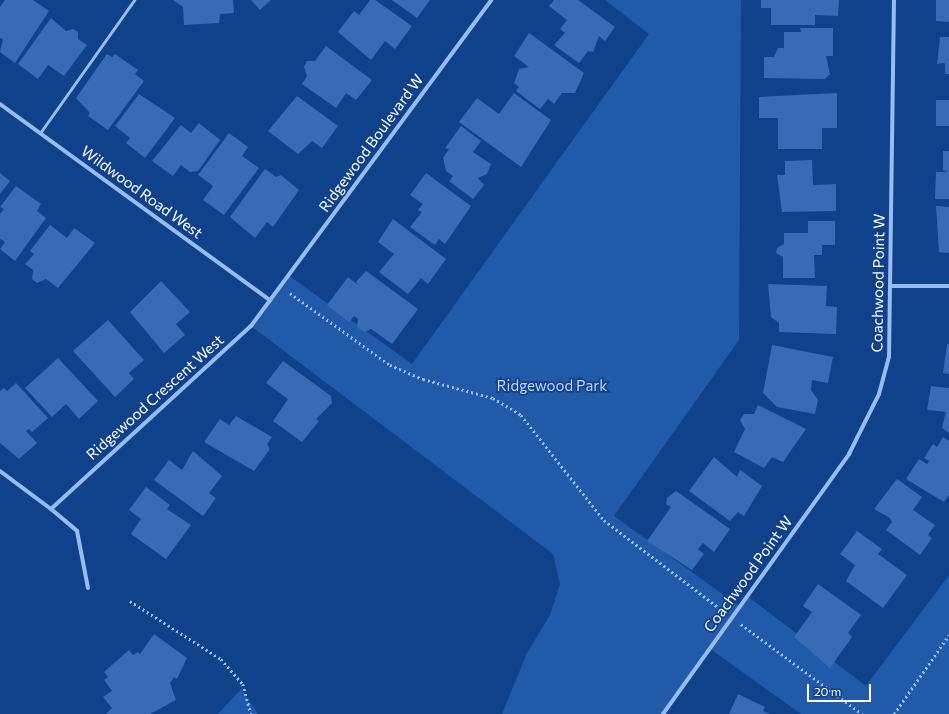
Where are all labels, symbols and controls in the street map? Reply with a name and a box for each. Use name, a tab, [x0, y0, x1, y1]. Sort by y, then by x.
street label: Ridgewood Boulevard W	[315, 71, 427, 215]
street label: Wildwood Road West	[78, 142, 206, 242]
street label: Coachwood Point W	[868, 213, 888, 353]
street label: Ridgewood Crescent West	[83, 331, 227, 463]
park label: Ridgewood Park	[497, 377, 607, 395]
street label: Coachwood Point W	[700, 512, 796, 636]
scale bar	[809, 676, 873, 702]
text: 20 m	[814, 684, 841, 698]

